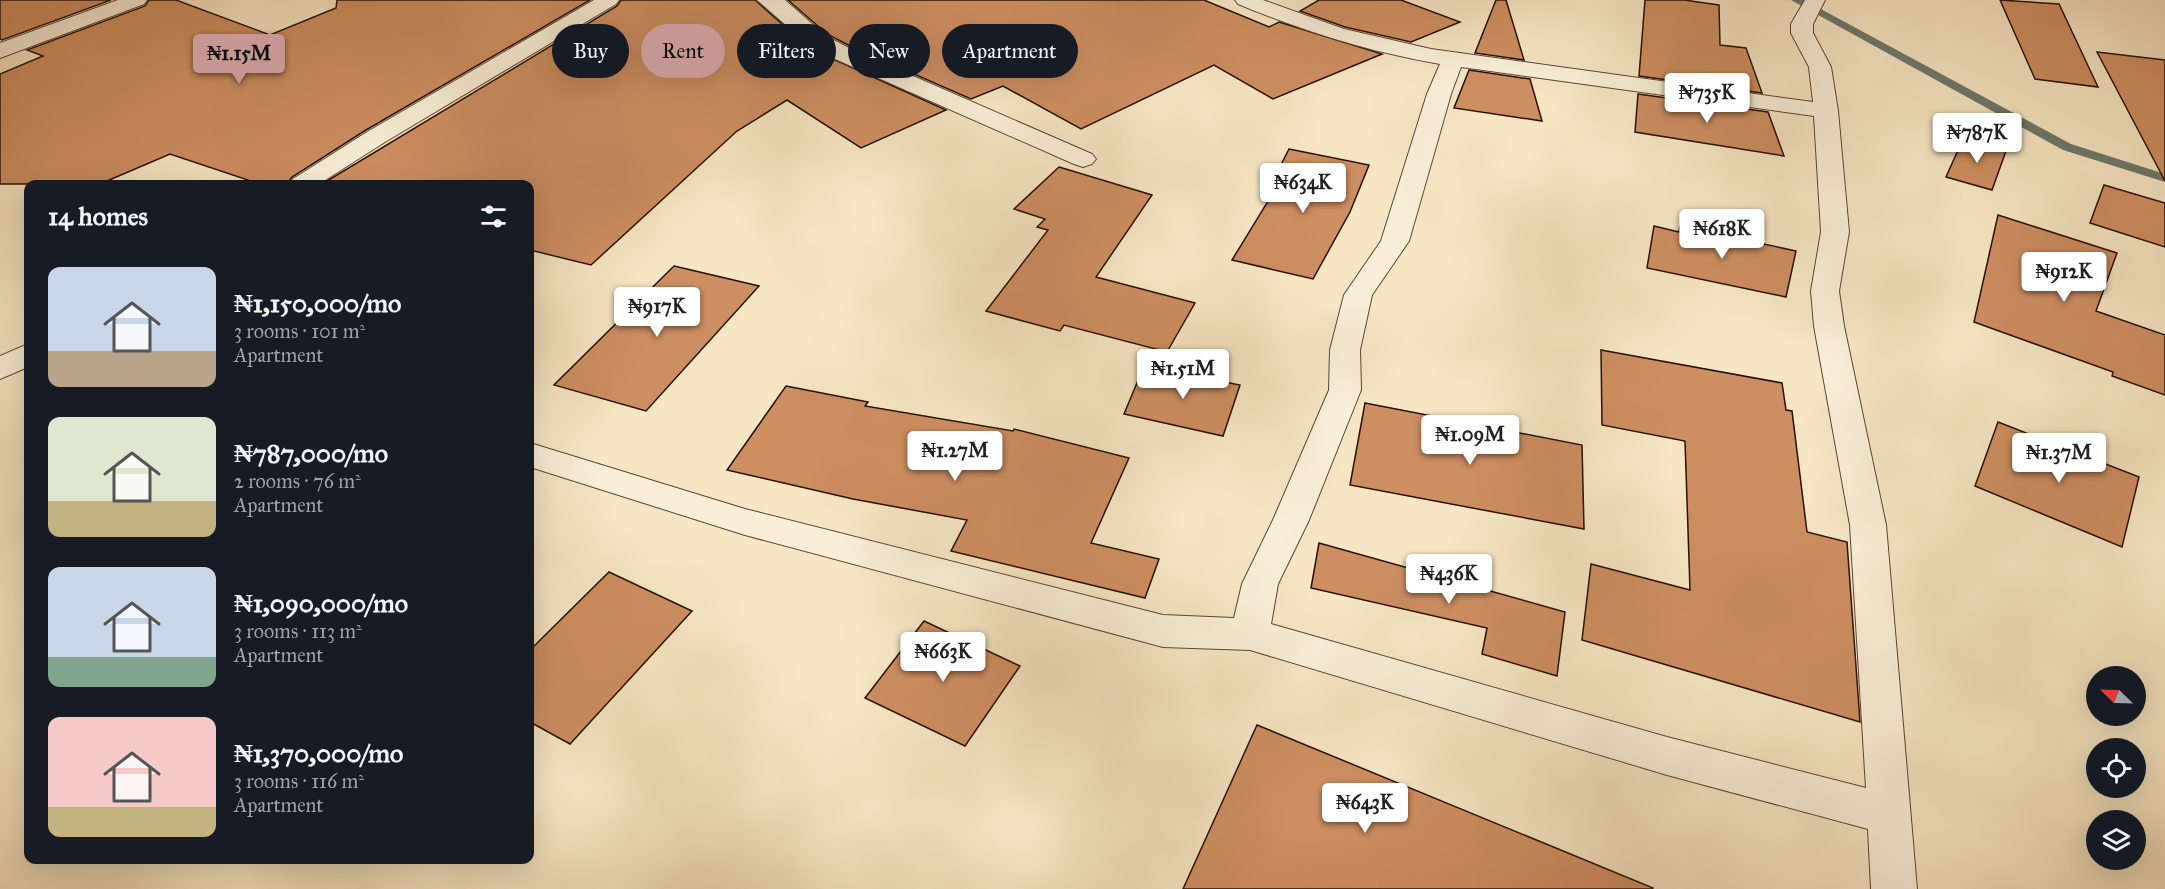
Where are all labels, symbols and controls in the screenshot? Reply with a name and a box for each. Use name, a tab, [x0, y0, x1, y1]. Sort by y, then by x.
chip: Buy	[552, 24, 629, 78]
chip: Rent	[641, 24, 725, 78]
chip: Filters	[737, 24, 836, 78]
chip: New	[848, 24, 930, 78]
chip: Apartment	[942, 24, 1078, 78]
pin: ₦1.15M	[190, 34, 288, 85]
text: ₦1.15M	[207, 41, 271, 65]
pin: ₦735K	[1665, 73, 1749, 124]
text: ₦735K	[1679, 80, 1735, 104]
pin: ₦787K	[1935, 113, 2019, 164]
text: ₦787K	[1947, 120, 2007, 144]
pin: ₦634K	[1261, 163, 1345, 214]
text: ₦634K	[1274, 170, 1332, 194]
text: 14 homes	[48, 200, 148, 232]
icon: filters	[477, 200, 510, 233]
pin: ₦618K	[1680, 209, 1764, 260]
text: ₦618K	[1693, 216, 1751, 240]
pin: ₦912K	[2022, 252, 2106, 303]
text: ₦912K	[2036, 259, 2093, 283]
text: ₦1,150,000/mo	[234, 287, 401, 319]
pin: ₦917K	[615, 287, 699, 338]
icon: home	[96, 291, 168, 363]
text: ₦917K	[628, 294, 686, 318]
text: 3 rooms · 101 m²	[234, 319, 365, 343]
text: Apartment	[234, 343, 323, 367]
pin: ₦1.51M	[1134, 349, 1232, 400]
text: ₦1.51M	[1151, 356, 1215, 380]
pin: ₦1.09M	[1421, 415, 1519, 466]
text: ₦1.09M	[1435, 422, 1505, 446]
pin: ₦1.27M	[906, 431, 1004, 482]
pin: ₦1.37M	[2010, 433, 2108, 484]
text: ₦787,000/mo	[234, 437, 388, 469]
text: ₦1.27M	[921, 438, 989, 462]
text: ₦1.37M	[2026, 440, 2092, 464]
icon: home	[96, 441, 168, 513]
text: 2 rooms · 76 m²	[234, 469, 361, 493]
text: Apartment	[234, 493, 323, 517]
pin: ₦436K	[1407, 554, 1491, 605]
text: ₦436K	[1420, 561, 1478, 585]
text: ₦1,090,000/mo	[234, 587, 408, 619]
icon: home	[96, 591, 168, 663]
text: 3 rooms · 113 m²	[234, 619, 362, 643]
pin: ₦663K	[901, 632, 985, 683]
text: ₦663K	[914, 639, 972, 663]
text: Apartment	[234, 643, 323, 667]
north arrow	[2086, 666, 2146, 726]
map controls	[2086, 666, 2146, 870]
text: ₦1,370,000/mo	[234, 737, 403, 769]
button: locate	[2086, 738, 2146, 798]
icon: home	[96, 741, 168, 813]
text: 3 rooms · 116 m²	[234, 769, 364, 793]
pin: ₦643K	[1323, 783, 1407, 834]
text: ₦643K	[1336, 790, 1394, 814]
text: Apartment	[234, 793, 323, 817]
button: layers	[2086, 810, 2146, 870]

